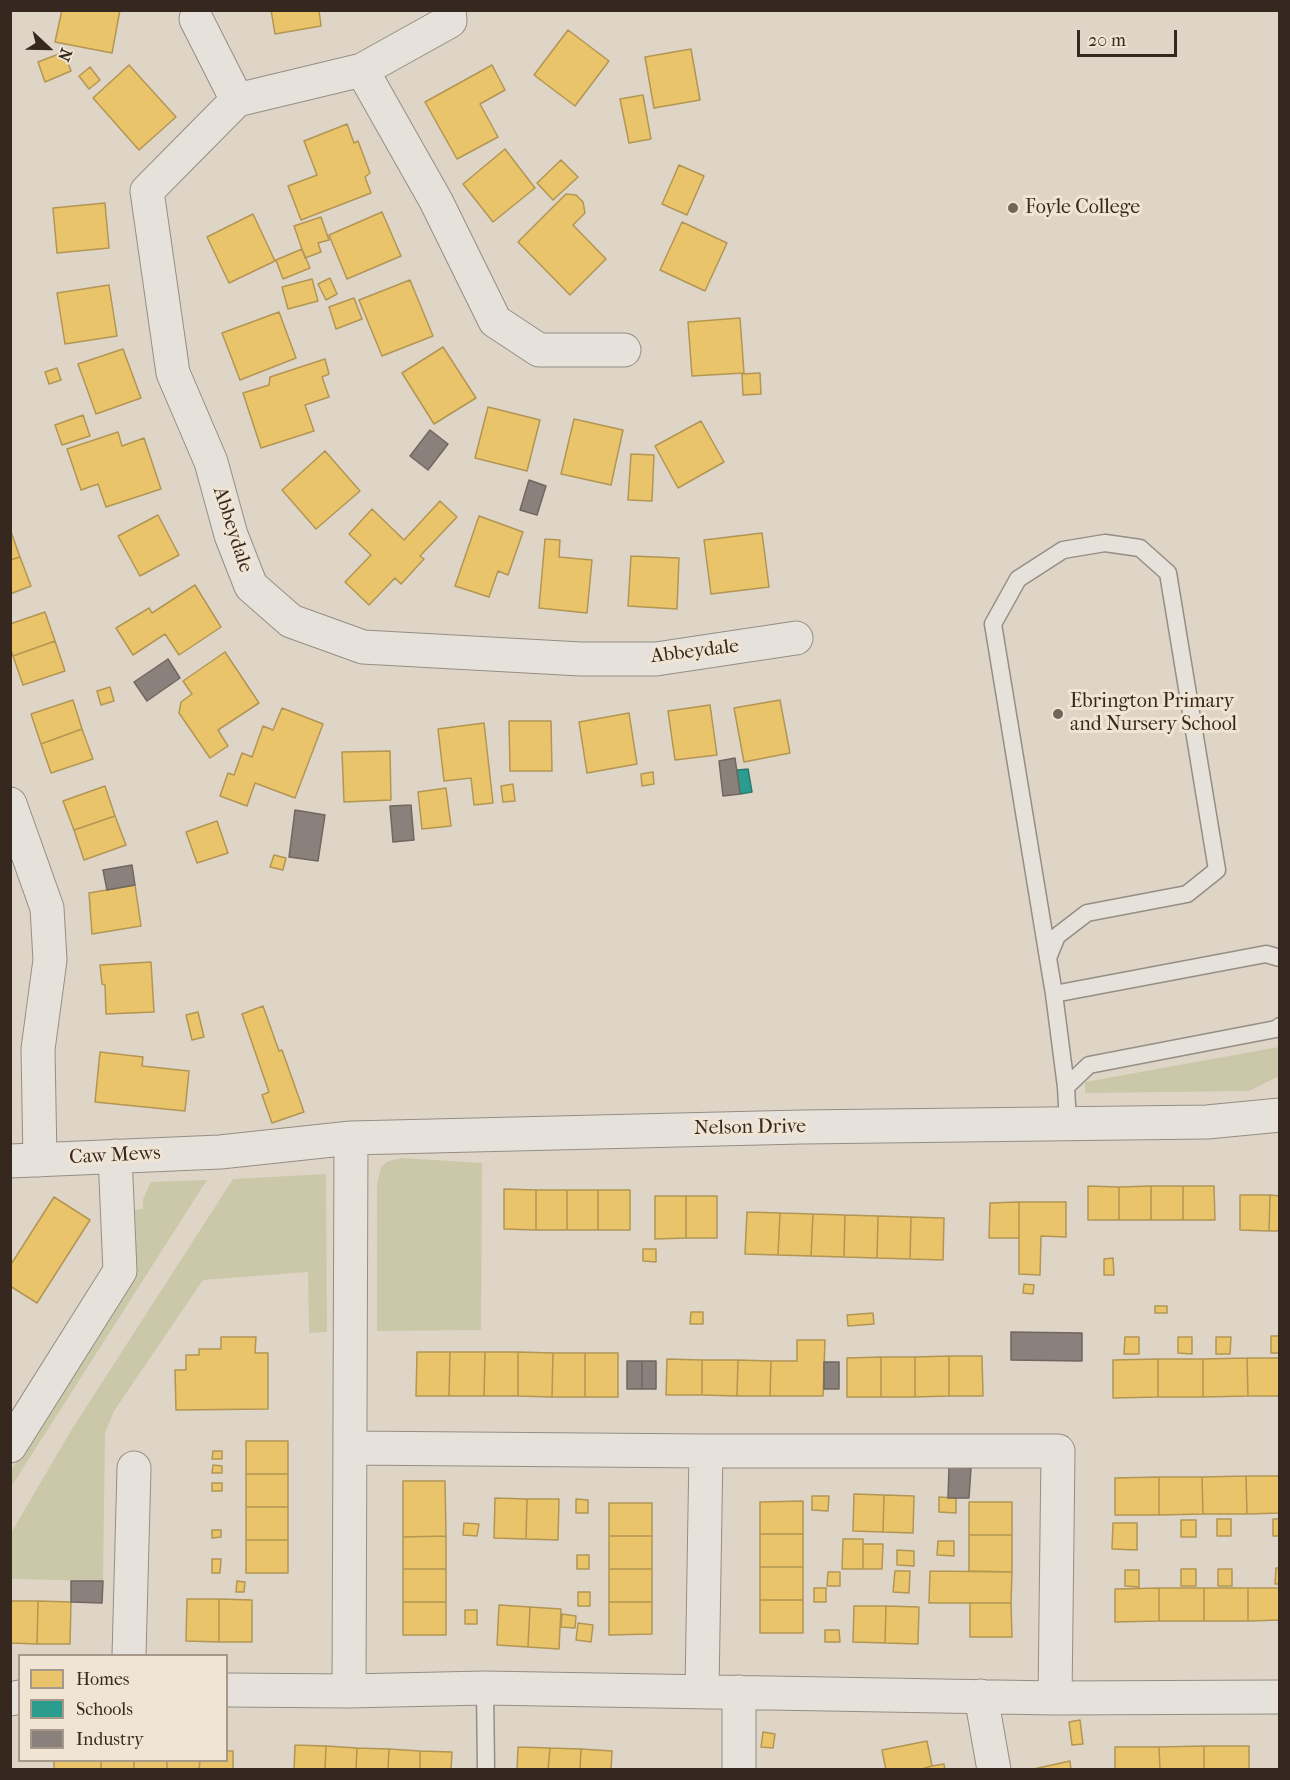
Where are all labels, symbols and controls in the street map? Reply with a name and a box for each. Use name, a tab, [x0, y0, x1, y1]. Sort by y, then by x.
north arrow	[18, 18, 78, 78]
scale bar	[1080, 18, 1180, 56]
text: 20 m	[1088, 30, 1126, 51]
text: N	[54, 46, 76, 64]
place label: Foyle College	[1025, 196, 1140, 220]
marker: Foyle College	[1006, 201, 1020, 215]
street label: Abbeydale	[207, 484, 257, 576]
street label: Abbeydale	[649, 635, 741, 669]
place label: Ebrington Primary and Nursery School	[1070, 690, 1237, 737]
marker: Ebrington Primary and Nursery School	[1051, 707, 1065, 721]
street label: Nelson Drive	[694, 1115, 806, 1141]
street label: Caw Mews	[69, 1142, 161, 1170]
legend	[18, 1654, 228, 1762]
text: Homes	[76, 1669, 130, 1690]
text: Schools	[76, 1699, 133, 1720]
text: Industry	[76, 1729, 144, 1750]

